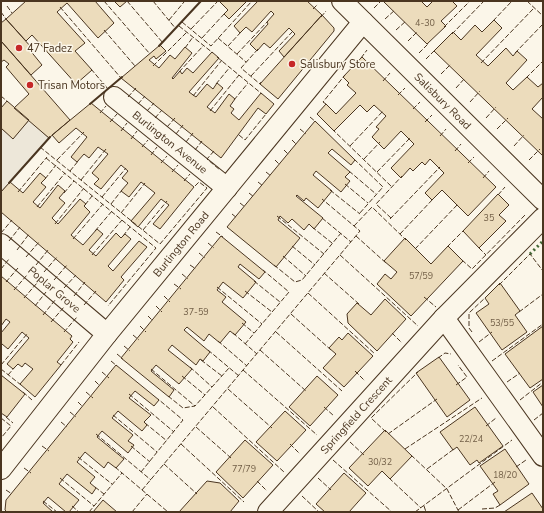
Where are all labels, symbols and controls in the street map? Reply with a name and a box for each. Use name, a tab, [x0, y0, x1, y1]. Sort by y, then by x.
house number: 4-30	[415, 17, 435, 29]
place label: 47 Fadez	[27, 41, 72, 56]
marker: 47 Fadez	[14, 43, 24, 53]
place label: Salisbury Store	[300, 57, 376, 72]
marker: Salisbury Store	[287, 59, 297, 69]
street label: Salisbury Road	[411, 69, 475, 133]
place label: Trisan Motors	[38, 78, 105, 93]
marker: Trisan Motors	[25, 80, 35, 90]
street label: Burlington Avenue	[129, 107, 211, 177]
street label: Burlington Road	[149, 208, 212, 280]
house number: 35	[484, 212, 494, 224]
street label: Poplar Grove	[25, 263, 84, 316]
house number: 57/59	[409, 270, 433, 282]
house number: 37-59	[183, 306, 209, 318]
house number: 53/55	[490, 317, 514, 329]
street label: Springfield Crescent	[317, 373, 395, 457]
house number: 22/24	[459, 433, 484, 445]
house number: 30/32	[368, 456, 392, 468]
house number: 77/79	[232, 463, 256, 475]
house number: 18/20	[493, 469, 517, 481]

